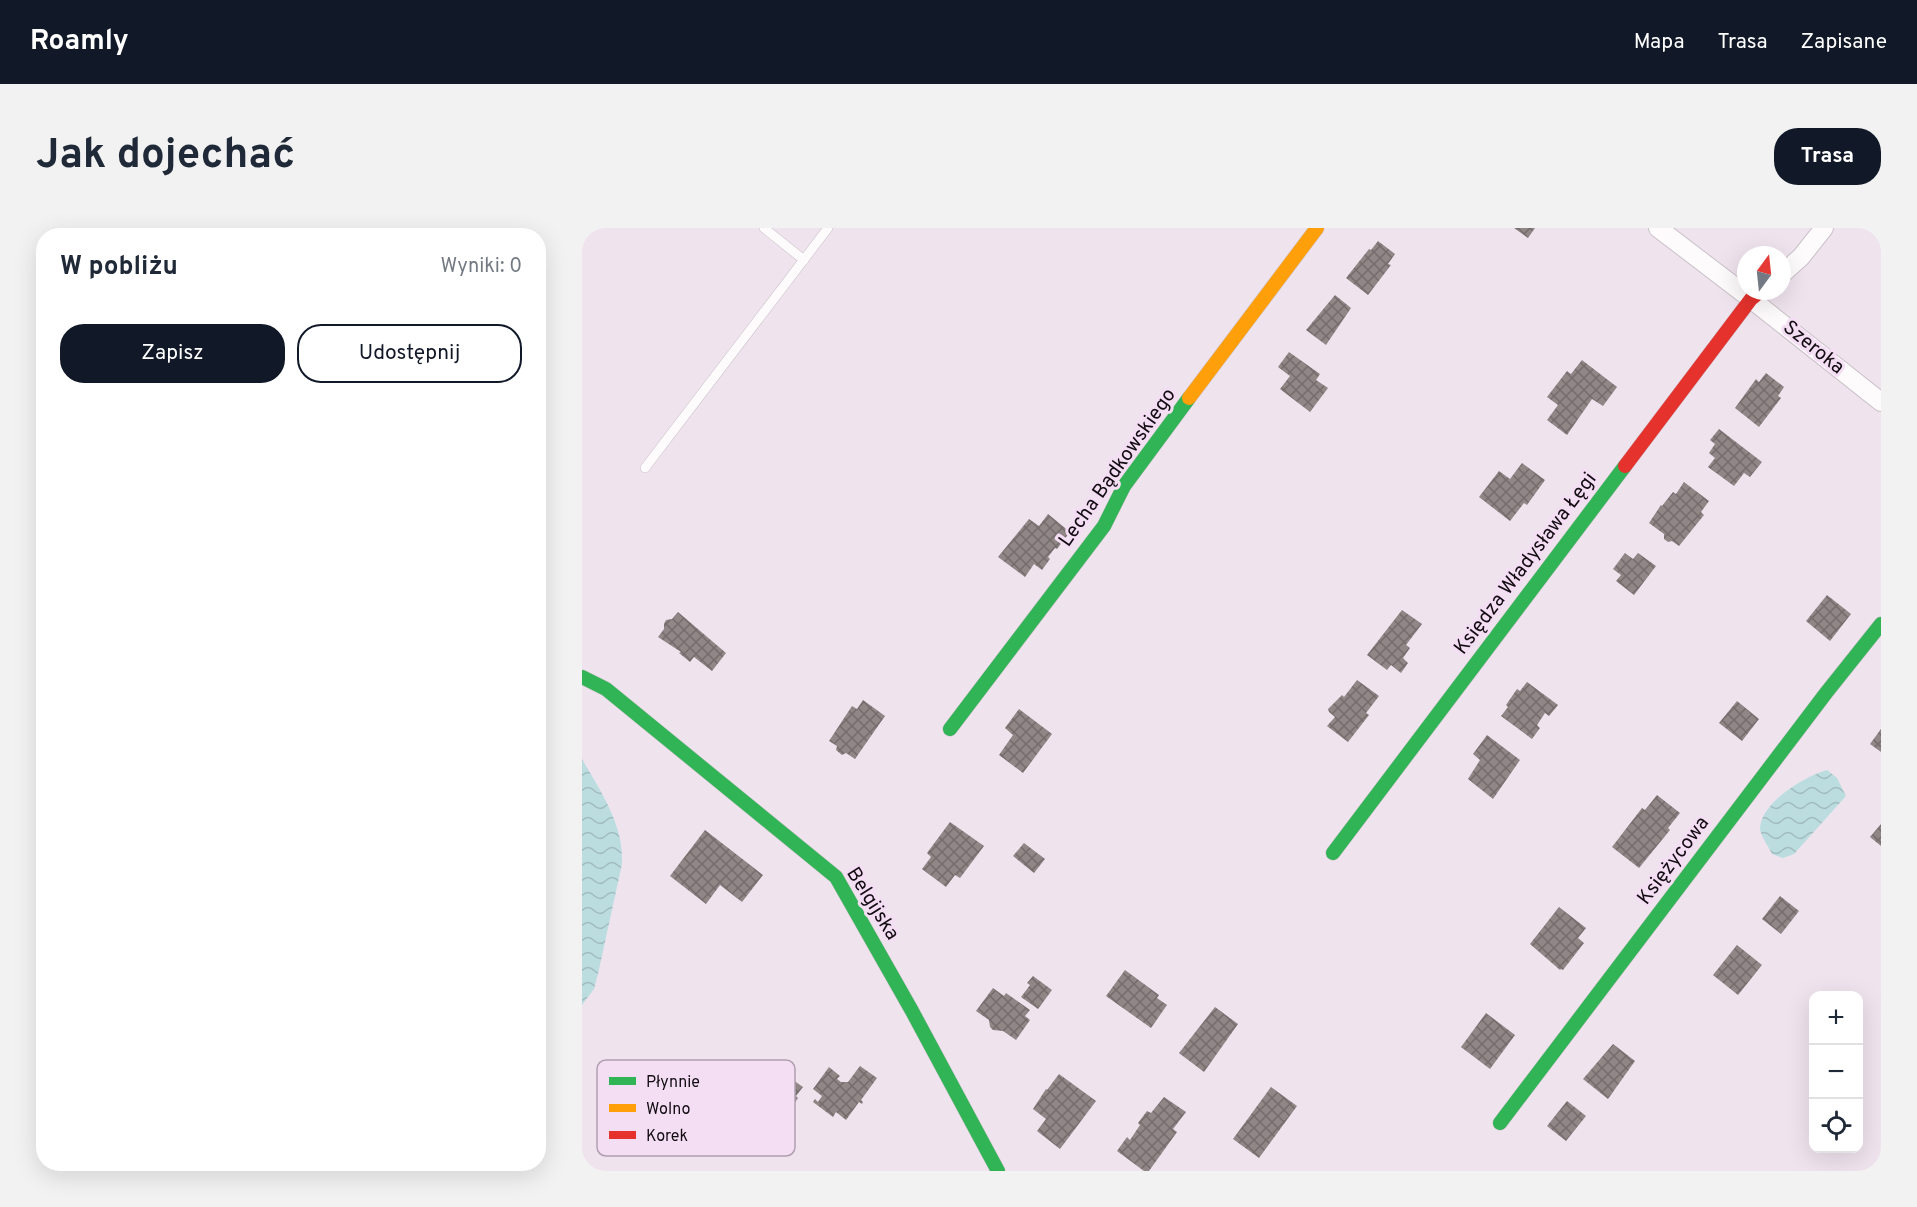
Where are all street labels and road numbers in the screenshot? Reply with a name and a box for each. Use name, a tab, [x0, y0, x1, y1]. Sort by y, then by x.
street label: Szeroka	[1777, 315, 1849, 381]
street label: Lecha Bądkowskiego	[1053, 384, 1183, 552]
street label: Księdza Władysława Łęgi	[1449, 468, 1603, 660]
street label: Księżycowa	[1632, 812, 1716, 910]
street label: Belgijska	[839, 863, 905, 945]

